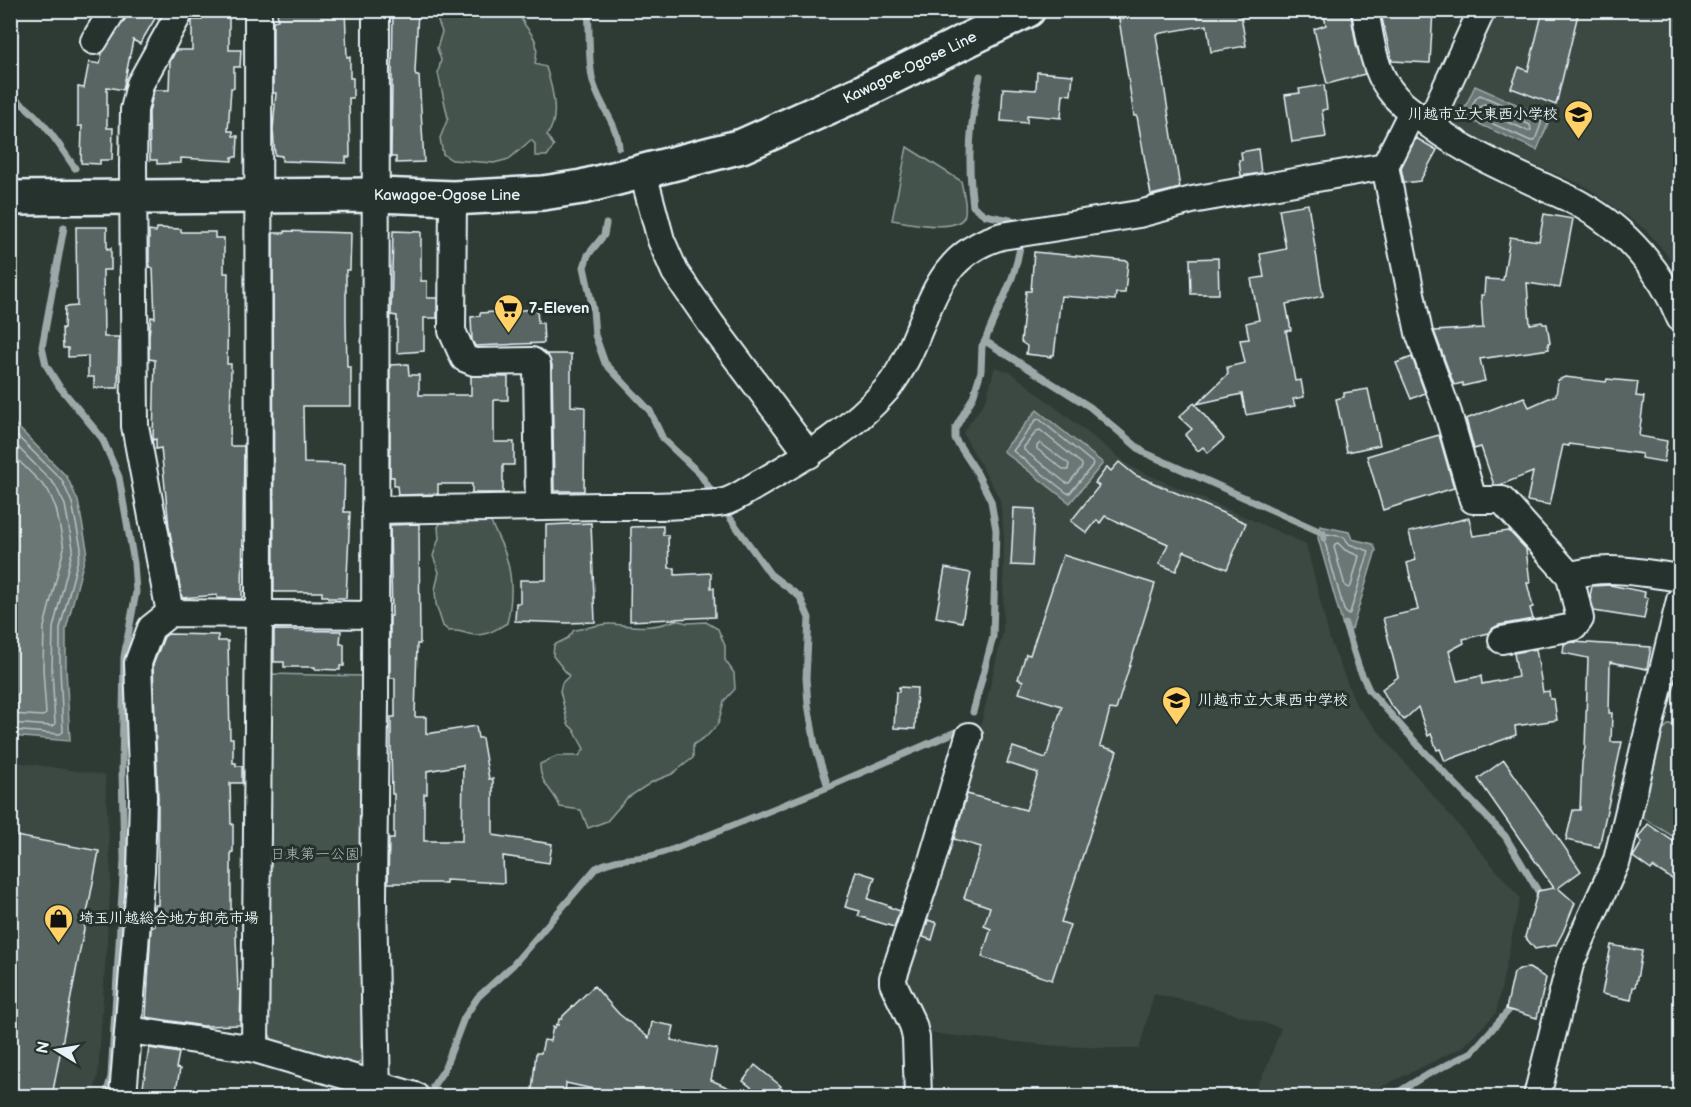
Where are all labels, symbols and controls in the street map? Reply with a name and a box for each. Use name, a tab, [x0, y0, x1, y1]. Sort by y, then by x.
street label: Kawagoe-Ogose Line	[840, 27, 980, 109]
school or university icon: 川越市立大東西小学校	[1563, 98, 1595, 140]
place label: 川越市立大東西小学校	[1408, 105, 1558, 124]
street label: Kawagoe-Ogose Line	[374, 186, 520, 205]
supermarket icon: 7-Eleven	[492, 292, 524, 334]
place label: 7-Eleven	[529, 299, 589, 318]
school or university icon: 川越市立大東西中学校	[1161, 684, 1193, 726]
place label: 川越市立大東西中学校	[1198, 691, 1348, 710]
park label: 日東第一公園	[270, 845, 360, 864]
shop icon: 埼玉川越総合地方卸売市場	[42, 902, 74, 944]
place label: 埼玉川越総合地方卸売市場	[79, 909, 259, 928]
north arrow	[27, 1020, 87, 1080]
text: N	[33, 1040, 54, 1055]

